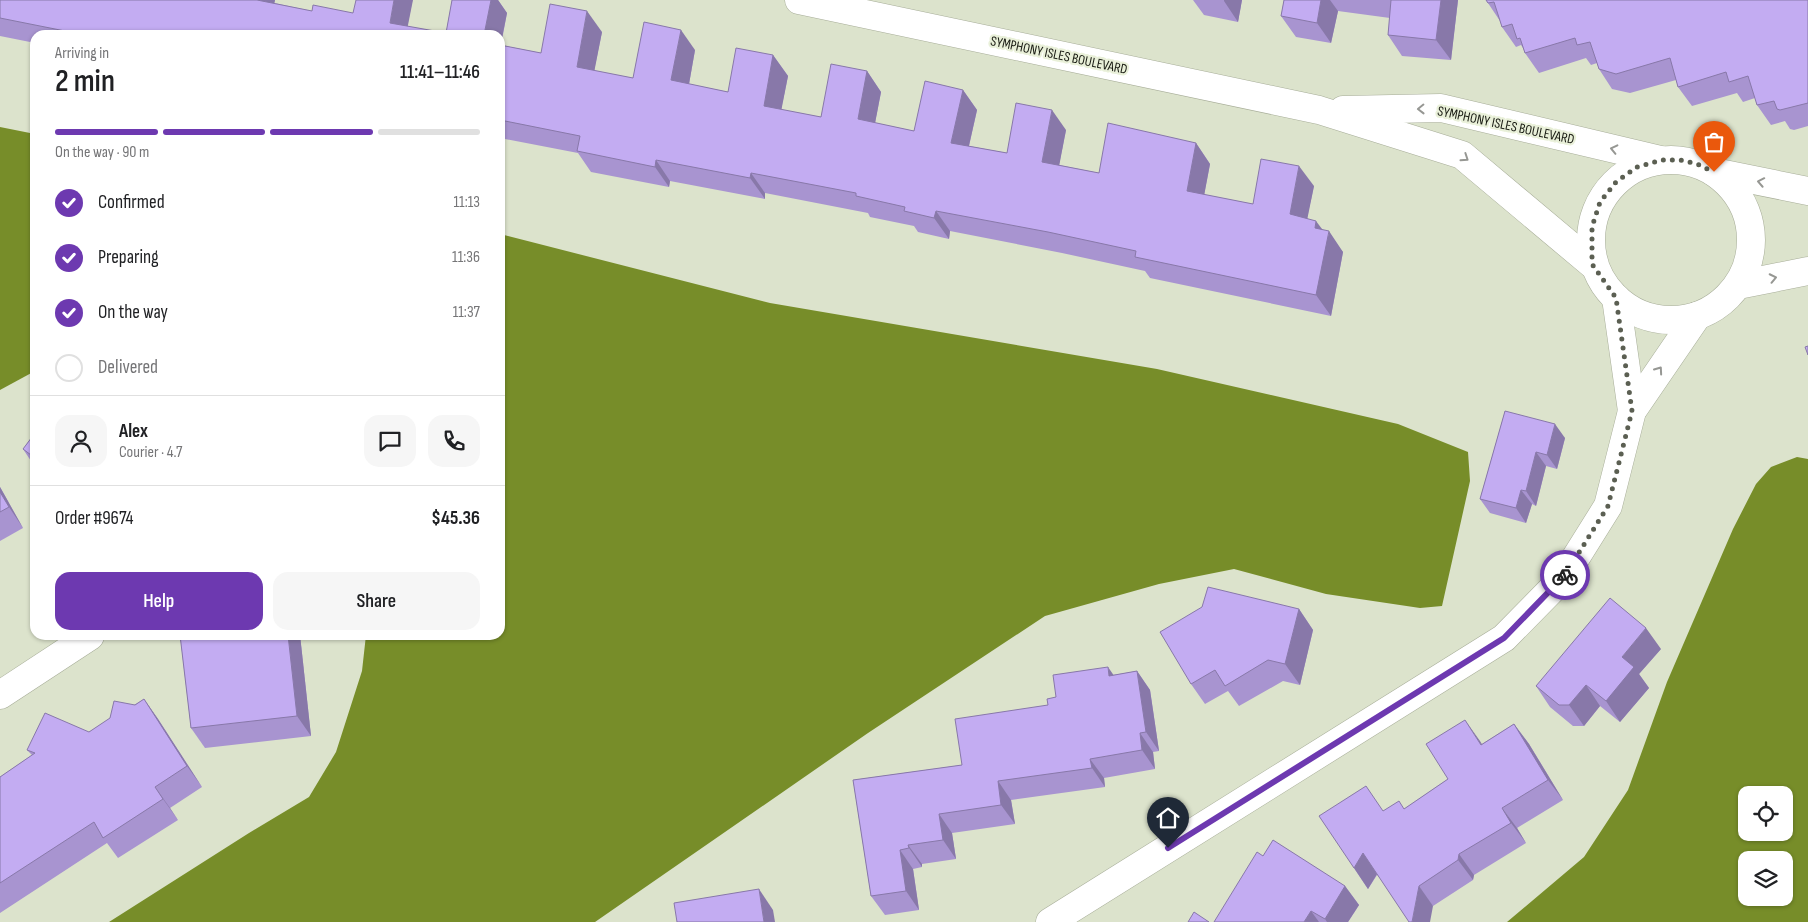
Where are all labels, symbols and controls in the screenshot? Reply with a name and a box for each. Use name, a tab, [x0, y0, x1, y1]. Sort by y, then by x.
street label: SYMPHONY ISLES BOULEVARD	[989, 32, 1129, 78]
text: Arriving in	[55, 44, 109, 63]
text: 11:41–11:46	[400, 61, 480, 84]
text: 2 min	[55, 62, 115, 101]
street label: SYMPHONY ISLES BOULEVARD	[1436, 102, 1576, 148]
one-way arrow	[1417, 103, 1425, 114]
pin	[1693, 121, 1735, 172]
icon: bag	[1700, 128, 1728, 156]
text: On the way · 90 m	[55, 143, 149, 162]
one-way arrow	[1610, 144, 1619, 155]
one-way arrow	[1459, 152, 1468, 161]
one-way arrow	[1756, 177, 1765, 188]
icon: check	[55, 189, 83, 217]
text: Confirmed	[98, 191, 165, 214]
text: 11:13	[453, 193, 480, 212]
icon: check	[55, 244, 83, 272]
text: Preparing	[98, 246, 159, 269]
text: 11:36	[452, 248, 480, 267]
one-way arrow	[1768, 273, 1777, 284]
icon: check	[55, 299, 83, 327]
text: On the way	[98, 301, 168, 324]
text: 11:37	[453, 303, 480, 322]
text: Delivered	[98, 356, 158, 379]
one-way arrow	[1653, 367, 1662, 376]
button: person	[55, 415, 107, 467]
button: chat	[364, 415, 416, 467]
button: phone	[428, 415, 480, 467]
text: Alex	[119, 420, 148, 443]
text: Courier · 4.7	[119, 443, 182, 462]
text: Order #9674	[55, 507, 134, 530]
text: $45.36	[431, 507, 480, 530]
courier	[1540, 550, 1590, 600]
icon: bike	[1551, 561, 1579, 589]
button: Help	[55, 572, 263, 630]
button: Share	[273, 572, 480, 630]
map controls	[1738, 786, 1793, 906]
button: locate	[1738, 786, 1793, 841]
pin	[1147, 797, 1189, 848]
icon: home	[1154, 804, 1182, 832]
button: layers	[1738, 851, 1793, 906]

